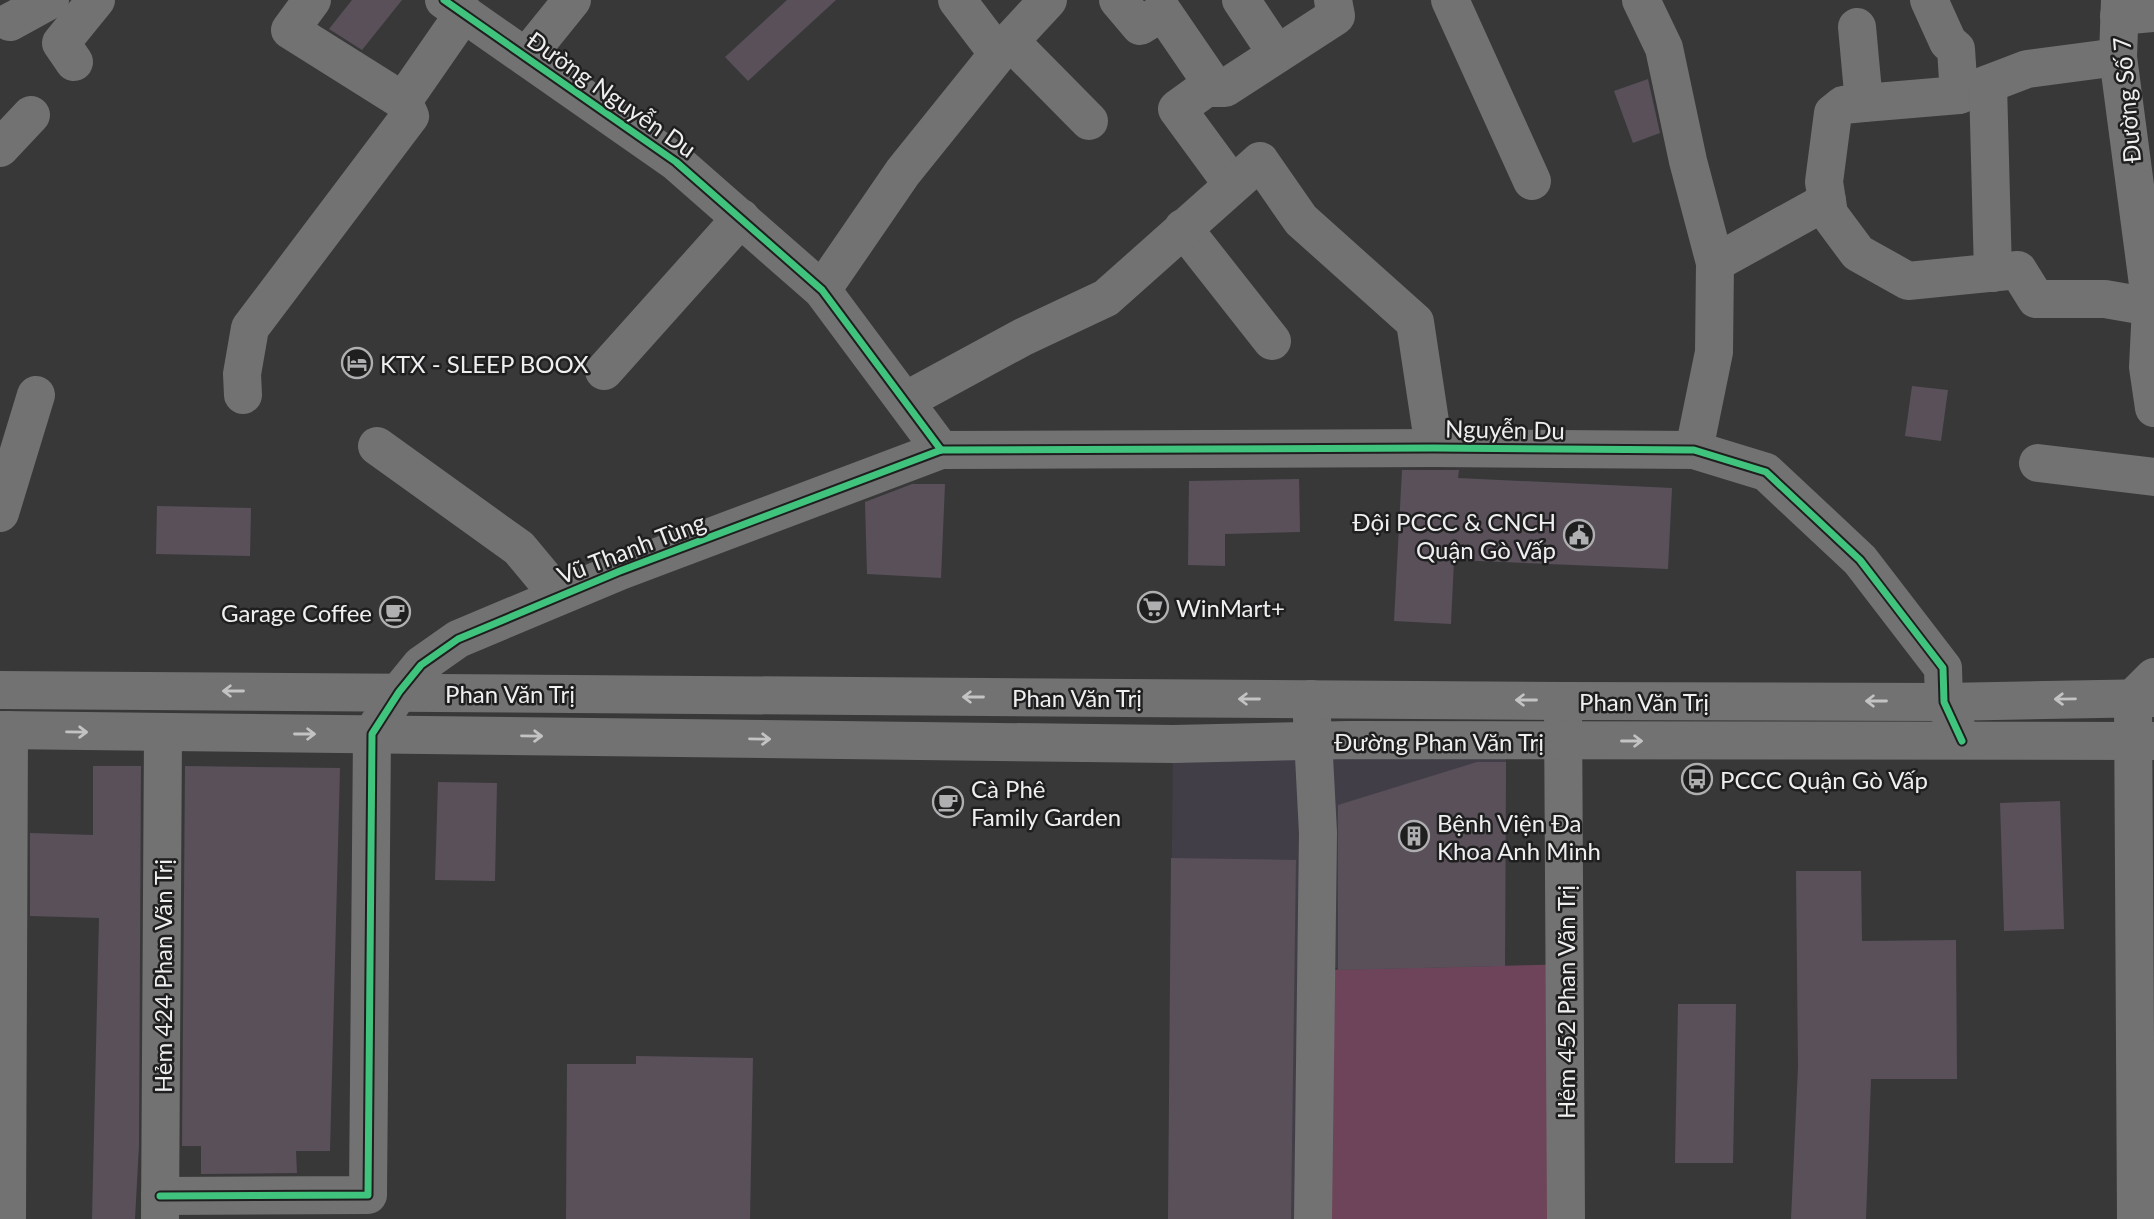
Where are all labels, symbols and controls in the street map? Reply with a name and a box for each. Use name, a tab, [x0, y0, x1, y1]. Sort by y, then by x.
street label: Đường Nguyễn Du	[522, 25, 702, 163]
street label: Đường Số 7	[2106, 36, 2146, 164]
hotel icon: KTX - SLEEP BOOX	[340, 346, 374, 380]
place label: KTX - SLEEP BOOX	[380, 349, 589, 378]
street label: Nguyễn Du	[1445, 413, 1565, 445]
street label: Vũ Thanh Tùng	[553, 506, 709, 590]
place label: Đội PCCC & CNCH Quận Gò Vấp	[1352, 507, 1556, 564]
public building icon: Đội PCCC & CNCH Quận Gò Vấp	[1562, 518, 1596, 552]
supermarket icon: WinMart+	[1136, 590, 1170, 624]
place label: WinMart+	[1176, 593, 1285, 622]
cafe icon: Garage Coffee	[378, 595, 412, 629]
place label: Garage Coffee	[221, 598, 372, 627]
street label: Phan Văn Trị	[445, 679, 575, 708]
street label: Phan Văn Trị	[1012, 683, 1142, 712]
one-way arrow	[222, 684, 245, 698]
street label: Phan Văn Trị	[1579, 687, 1709, 716]
one-way arrow	[962, 690, 985, 704]
one-way arrow	[1238, 692, 1261, 706]
one-way arrow	[2054, 693, 2077, 706]
one-way arrow	[1515, 694, 1538, 707]
one-way arrow	[1865, 694, 1888, 708]
one-way arrow	[66, 725, 89, 739]
one-way arrow	[293, 727, 316, 741]
street label: Đường Phan Văn Trị	[1334, 727, 1544, 756]
one-way arrow	[521, 729, 544, 743]
one-way arrow	[748, 732, 771, 746]
one-way arrow	[1620, 734, 1643, 748]
bus stop icon: PCCC Quận Gò Vấp	[1680, 762, 1714, 796]
place label: PCCC Quận Gò Vấp	[1720, 765, 1928, 794]
place label: Cà Phê Family Garden	[971, 774, 1121, 831]
cafe icon: Cà Phê Family Garden	[931, 785, 965, 819]
place label: Bệnh Viện Đa Khoa Anh Minh	[1437, 808, 1601, 865]
building icon: Bệnh Viện Đa Khoa Anh Minh	[1397, 819, 1431, 853]
street label: Hẻm 424 Phan Văn Trị	[148, 859, 177, 1093]
street label: Hẻm 452 Phan Văn Trị	[1551, 885, 1580, 1119]

